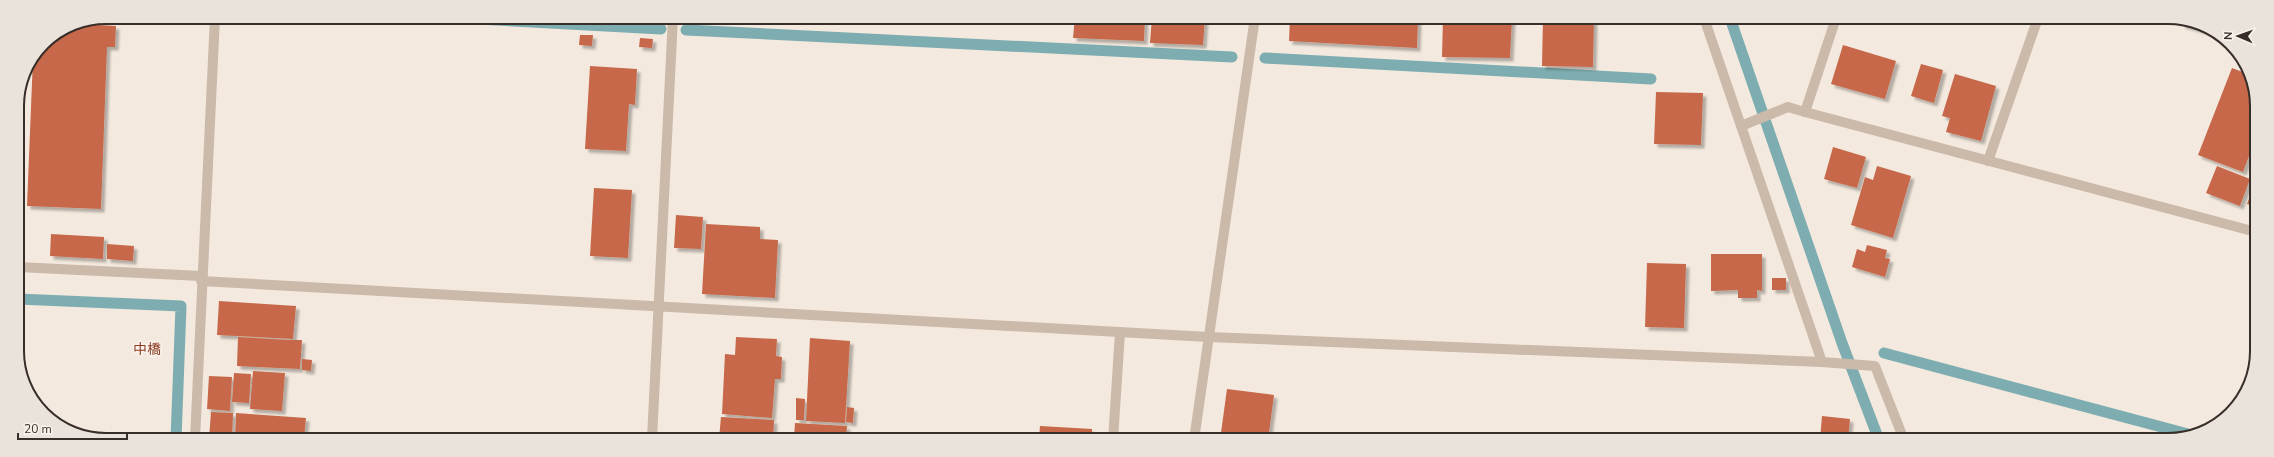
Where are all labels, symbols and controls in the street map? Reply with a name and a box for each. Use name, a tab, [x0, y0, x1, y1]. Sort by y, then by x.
north arrow	[2218, 16, 2258, 56]
text: N	[2221, 31, 2236, 40]
district label: 中橋	[133, 340, 161, 359]
scale bar	[18, 415, 127, 441]
text: 20 m	[24, 421, 52, 437]

